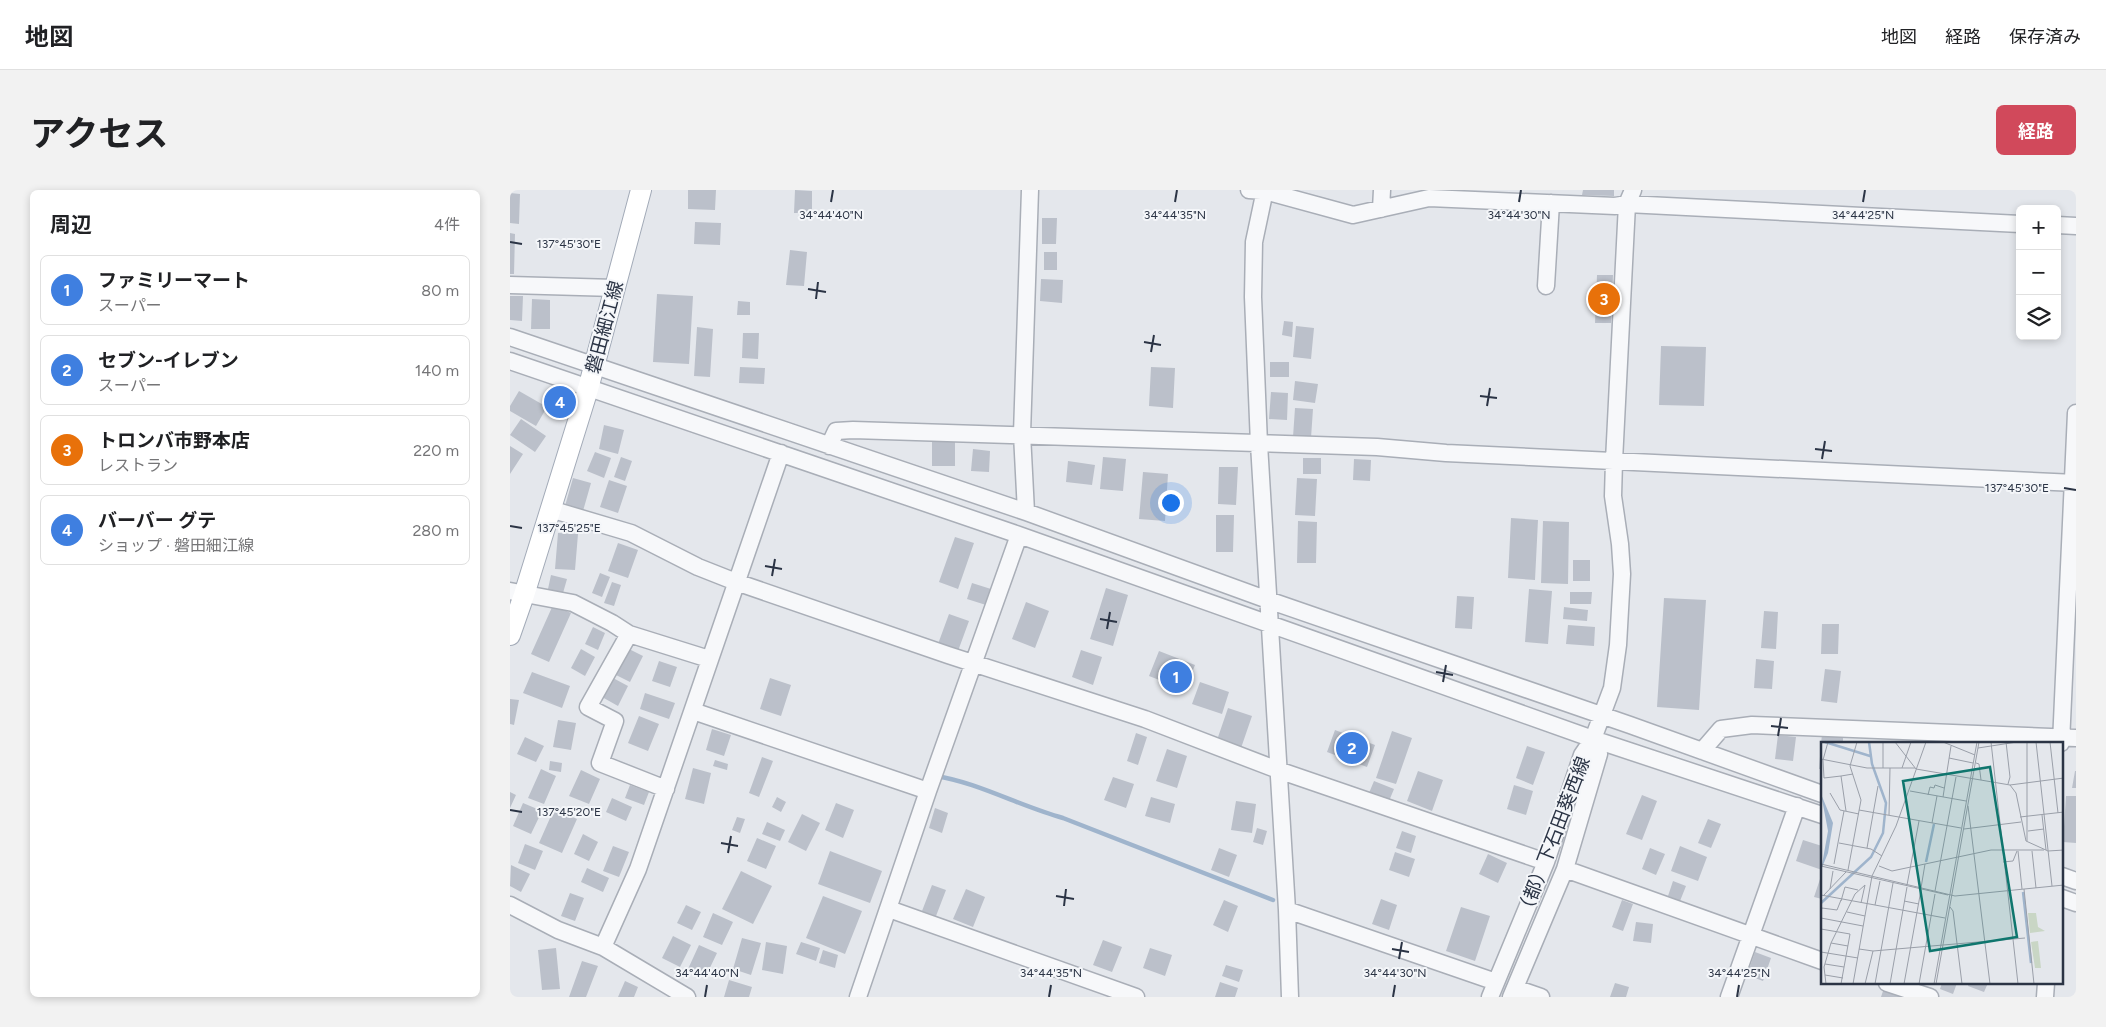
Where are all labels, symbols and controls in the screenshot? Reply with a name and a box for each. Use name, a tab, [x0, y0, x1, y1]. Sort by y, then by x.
text: 地図	[25, 22, 73, 51]
text: 地図	[1881, 26, 1917, 48]
text: 経路	[1945, 26, 1981, 48]
text: 保存済み	[2009, 26, 2081, 48]
button: 経路	[1996, 105, 2076, 155]
text: アクセス	[30, 113, 168, 155]
map controls	[2016, 205, 2061, 340]
button: +	[2016, 205, 2061, 250]
text: 34°44'40"N	[799, 208, 863, 222]
text: 34°44'35"N	[1144, 208, 1206, 222]
text: 34°44'30"N	[1487, 208, 1551, 222]
text: 34°44'25"N	[1832, 208, 1894, 222]
text: 周辺	[50, 212, 92, 237]
text: 4件	[434, 215, 460, 234]
text: 137°45'30"E	[537, 237, 601, 251]
button: −	[2016, 250, 2061, 295]
text: ファミリーマート	[98, 269, 250, 292]
street label: 磐田細江線	[581, 278, 628, 376]
pin: 3	[1588, 280, 1620, 318]
text: 1	[64, 281, 70, 300]
text: 80 m	[421, 281, 459, 300]
button: layers	[2016, 295, 2061, 340]
text: スーパー	[98, 296, 162, 315]
text: セブン-イレブン	[98, 349, 239, 372]
text: 2	[62, 361, 72, 380]
text: 140 m	[415, 361, 459, 380]
text: スーパー	[98, 376, 162, 395]
pin: 4	[544, 383, 576, 421]
text: トロンバ市野本店	[98, 429, 250, 452]
text: 3	[63, 441, 71, 460]
text: 220 m	[413, 441, 459, 460]
text: レストラン	[98, 456, 178, 475]
text: 137°45'30"E	[1985, 481, 2049, 495]
your location	[1158, 490, 1184, 516]
text: バーバー グテ	[98, 509, 216, 532]
text: 4	[62, 521, 72, 540]
text: 280 m	[412, 521, 459, 540]
text: 137°45'25"E	[537, 521, 601, 535]
text: ショップ · 磐田細江線	[98, 536, 254, 555]
pin: 1	[1160, 658, 1192, 696]
pin: 2	[1336, 729, 1368, 767]
inset map	[1821, 742, 2064, 984]
street label: （都）下石田葵西線	[1512, 753, 1595, 921]
text: 137°45'20"E	[537, 805, 601, 819]
text: 34°44'40"N	[675, 966, 739, 980]
text: 34°44'35"N	[1020, 966, 1082, 980]
text: 34°44'30"N	[1363, 966, 1427, 980]
text: 34°44'25"N	[1708, 966, 1770, 980]

